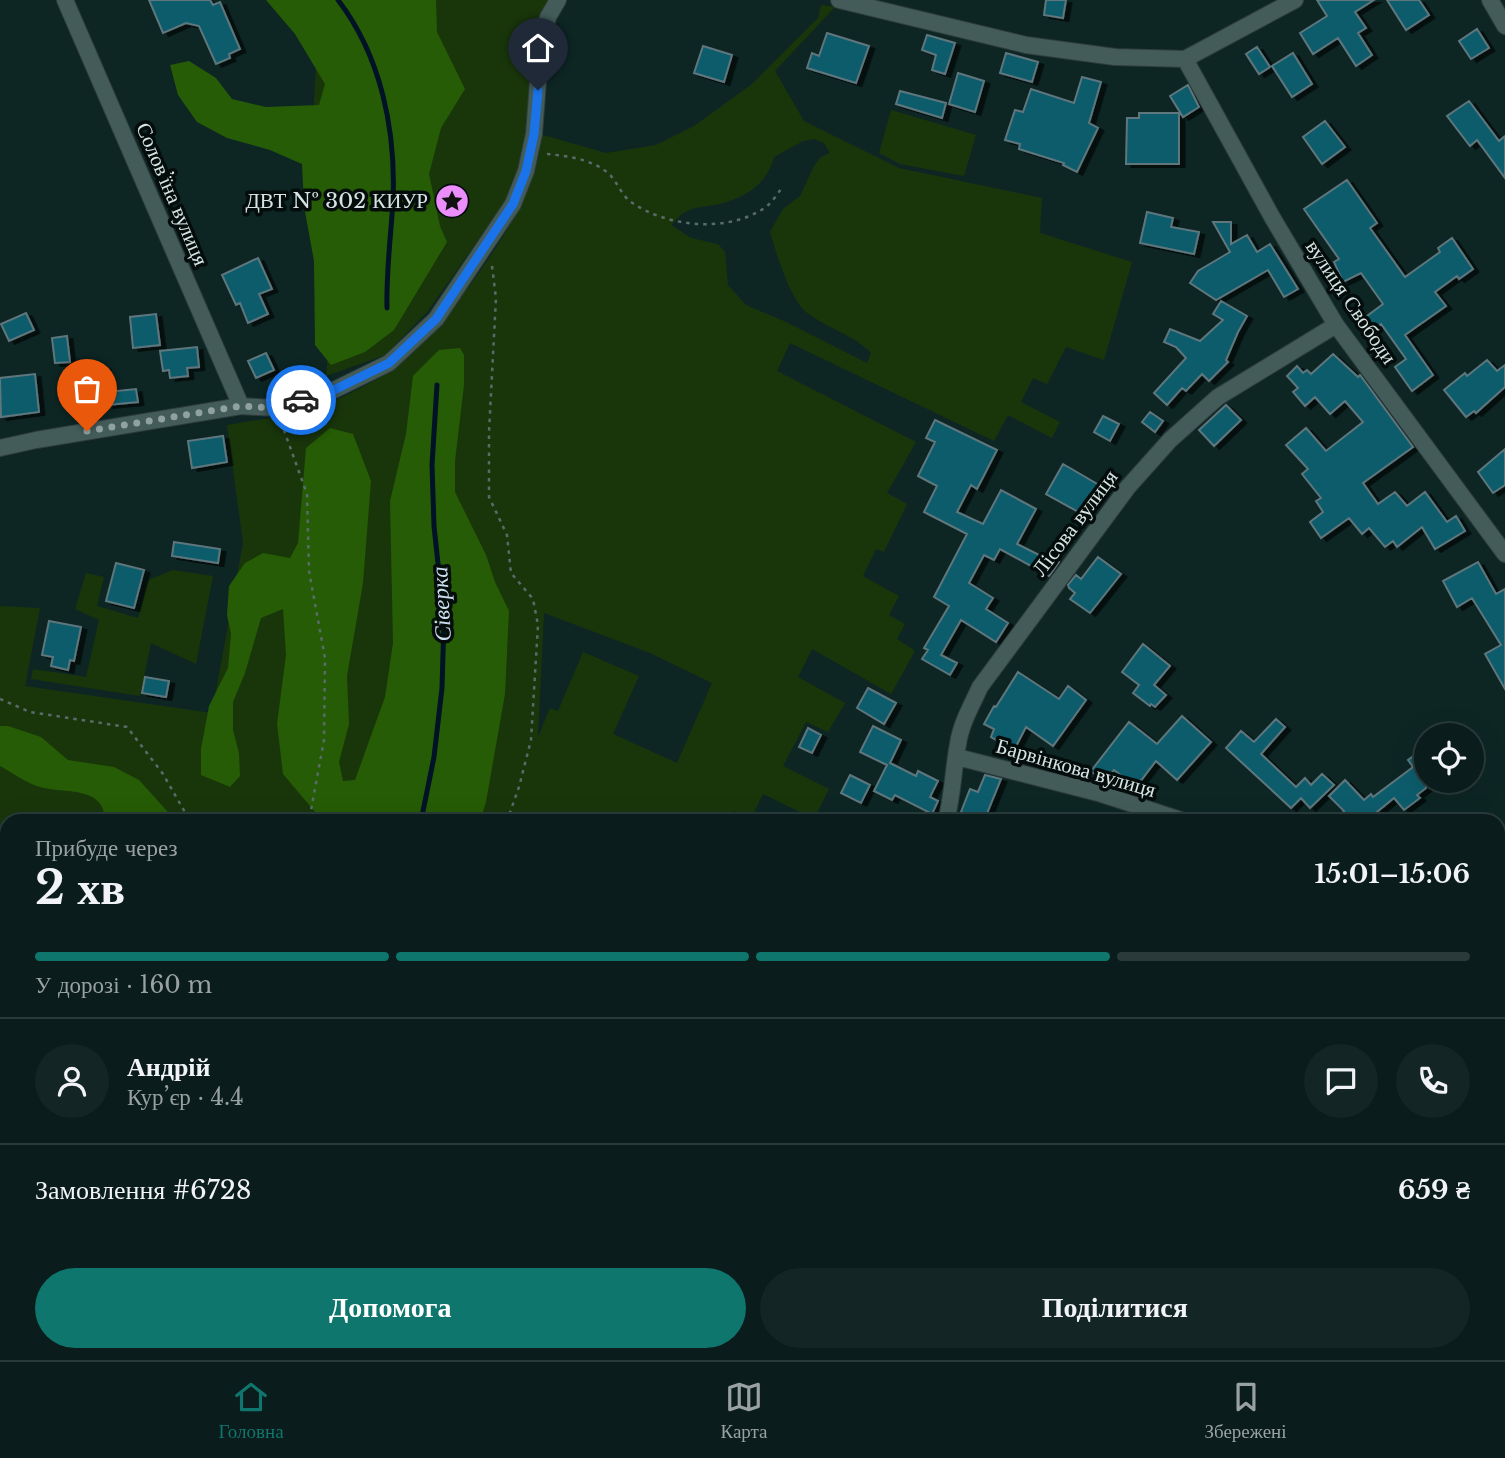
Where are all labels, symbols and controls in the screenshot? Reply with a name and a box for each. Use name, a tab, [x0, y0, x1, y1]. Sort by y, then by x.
pin	[508, 18, 568, 90]
icon: home	[519, 29, 557, 67]
street label: Соловʼїна вулиця	[130, 119, 214, 270]
place icon: ДВТ № 302 КИУР	[433, 182, 471, 220]
place label: ДВТ № 302 КИУР	[245, 188, 428, 214]
street label: вулиця Свободи	[1300, 235, 1402, 369]
pin	[57, 359, 117, 431]
courier	[266, 365, 336, 435]
icon: bag	[68, 370, 106, 408]
icon: car	[282, 381, 320, 419]
street label: Лісова вулиця	[1027, 464, 1124, 581]
water label: Сіверка	[425, 566, 457, 642]
map controls	[1414, 723, 1484, 793]
button: locate	[1414, 723, 1484, 793]
street label: Барвінкова вулиця	[993, 733, 1159, 803]
text: Прибуде через	[35, 834, 178, 862]
text: 15:01–15:06	[1315, 858, 1470, 890]
text: 2 хв	[35, 859, 125, 916]
text: У дорозі · 160 m	[35, 971, 212, 999]
button: person	[35, 1044, 109, 1118]
button: chat	[1304, 1044, 1378, 1118]
button: phone	[1396, 1044, 1470, 1118]
text: Андрій	[127, 1051, 211, 1083]
text: Кур’єр · 4.4	[127, 1083, 244, 1111]
text: Замовлення #6728	[35, 1174, 252, 1206]
text: 659 ₴	[1398, 1174, 1470, 1206]
button: Допомога	[35, 1268, 746, 1348]
button: Поділитися	[760, 1268, 1470, 1348]
tab: Головна	[218, 1378, 284, 1443]
tab: Карта	[720, 1378, 768, 1443]
tab: Збережені	[1204, 1378, 1287, 1443]

